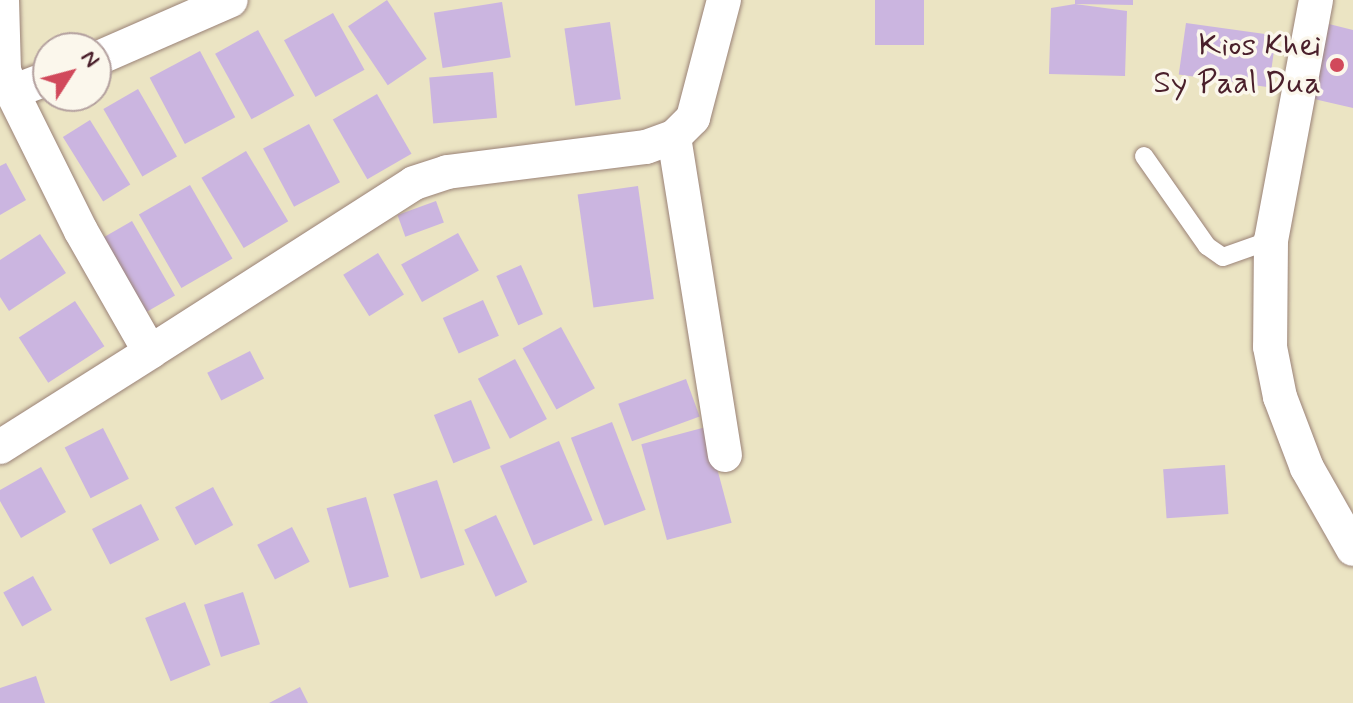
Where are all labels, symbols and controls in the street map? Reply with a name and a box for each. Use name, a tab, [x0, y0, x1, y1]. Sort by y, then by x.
place label: Kios Khei Sy Paal Dua	[1160, 28, 1321, 103]
north arrow	[32, 32, 112, 112]
text: N	[74, 45, 105, 73]
marker: Kios Khei Sy Paal Dua	[1328, 56, 1346, 74]

